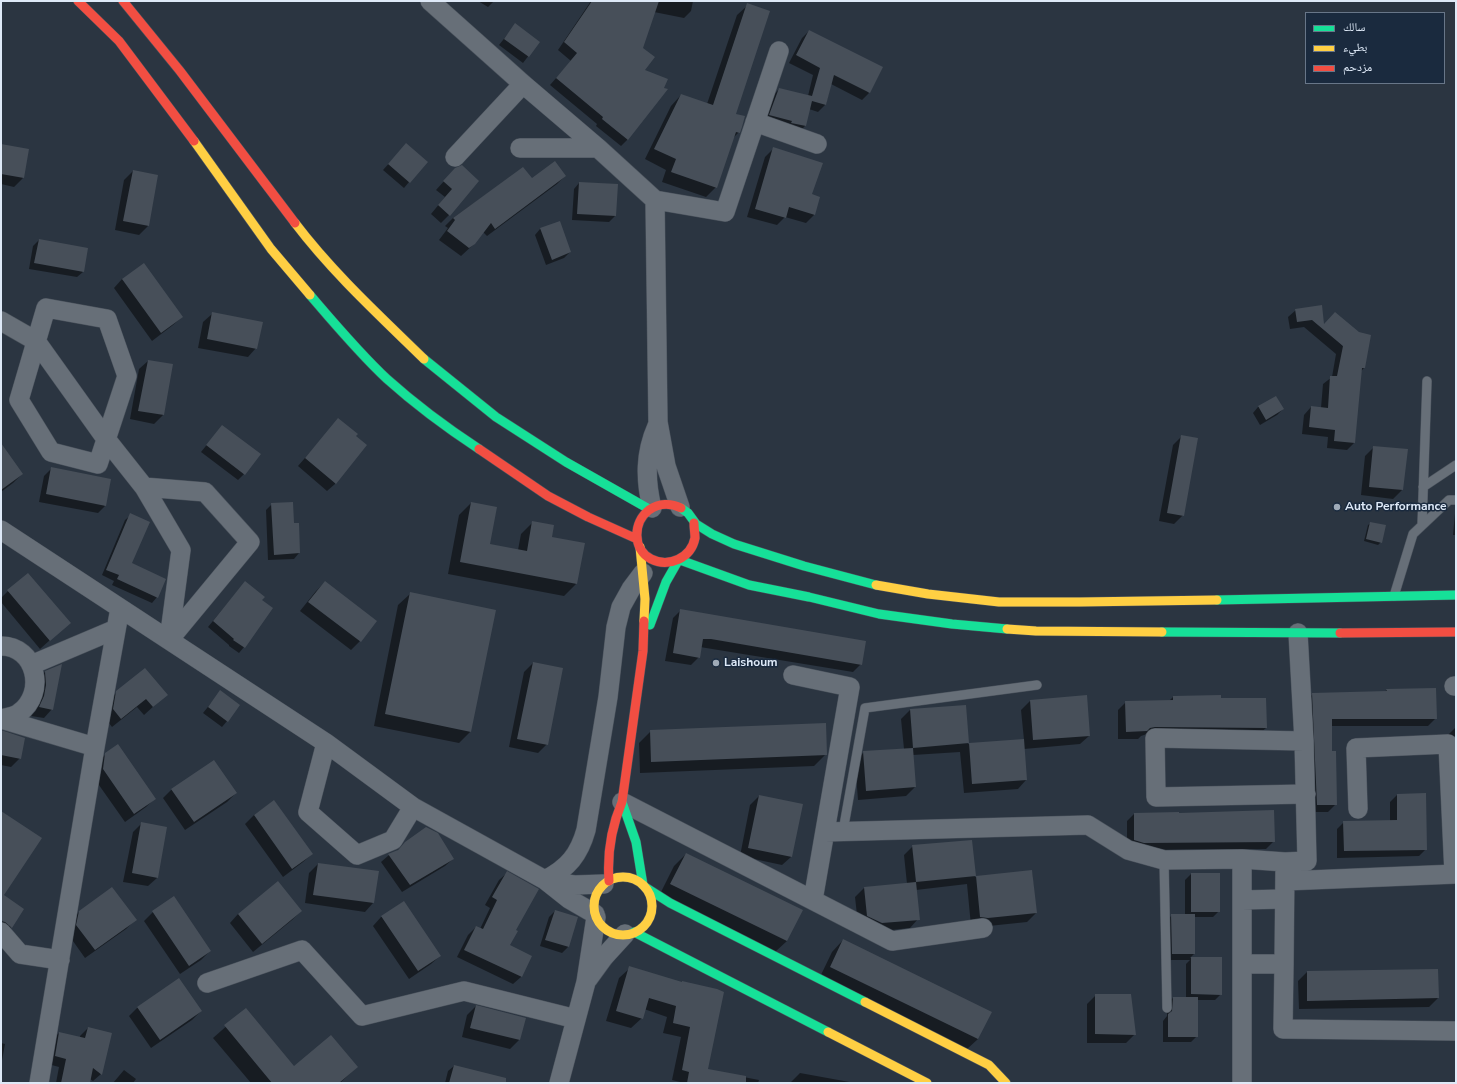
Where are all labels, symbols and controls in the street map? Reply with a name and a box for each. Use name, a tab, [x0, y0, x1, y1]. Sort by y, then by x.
legend	[1305, 12, 1445, 84]
text: سالك	[1343, 19, 1365, 35]
text: بطيء	[1343, 39, 1367, 55]
text: مزدحم	[1343, 59, 1372, 75]
place label: Auto Performance	[1345, 500, 1447, 514]
marker: Auto Performance	[1332, 502, 1342, 512]
place label: Laishoum	[724, 656, 778, 670]
marker: Laishoum	[711, 658, 721, 668]

